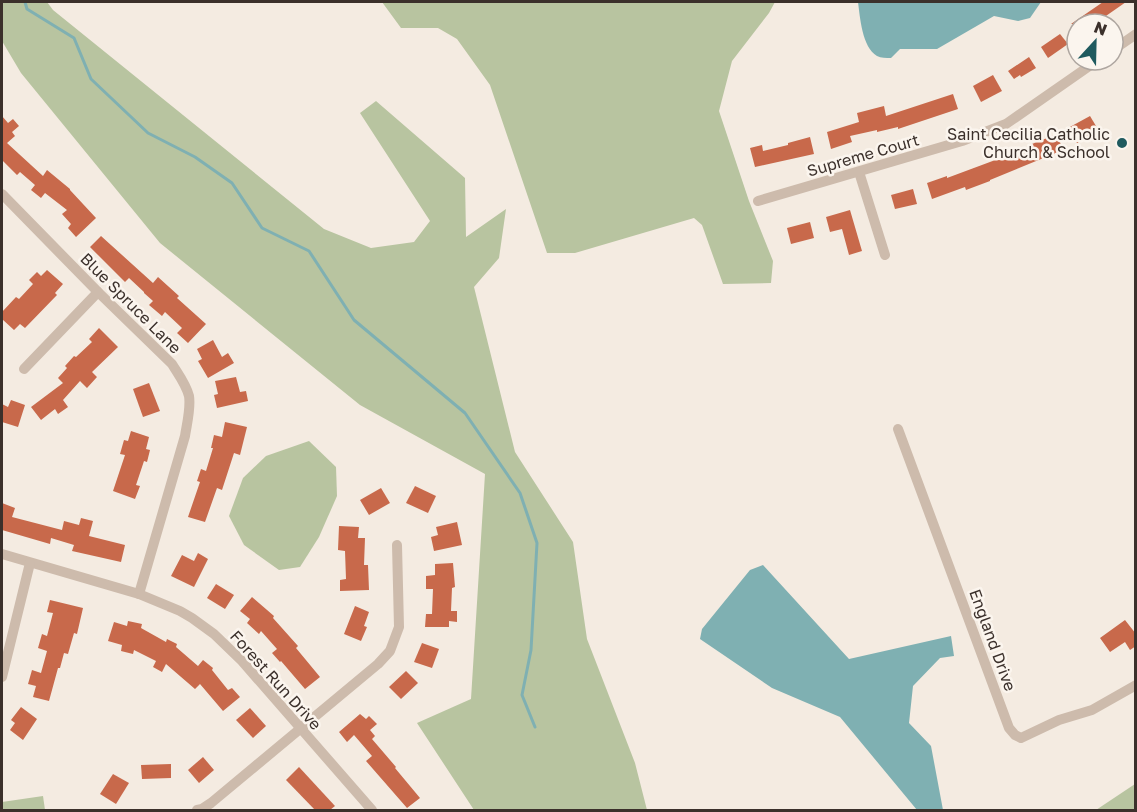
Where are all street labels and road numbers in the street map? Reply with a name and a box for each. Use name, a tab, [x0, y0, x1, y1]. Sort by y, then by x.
street label: Supreme Court	[805, 129, 921, 181]
street label: Blue Spruce Lane	[76, 248, 186, 358]
street label: England Drive	[965, 586, 1021, 694]
street label: Forest Run Drive	[226, 626, 326, 734]

